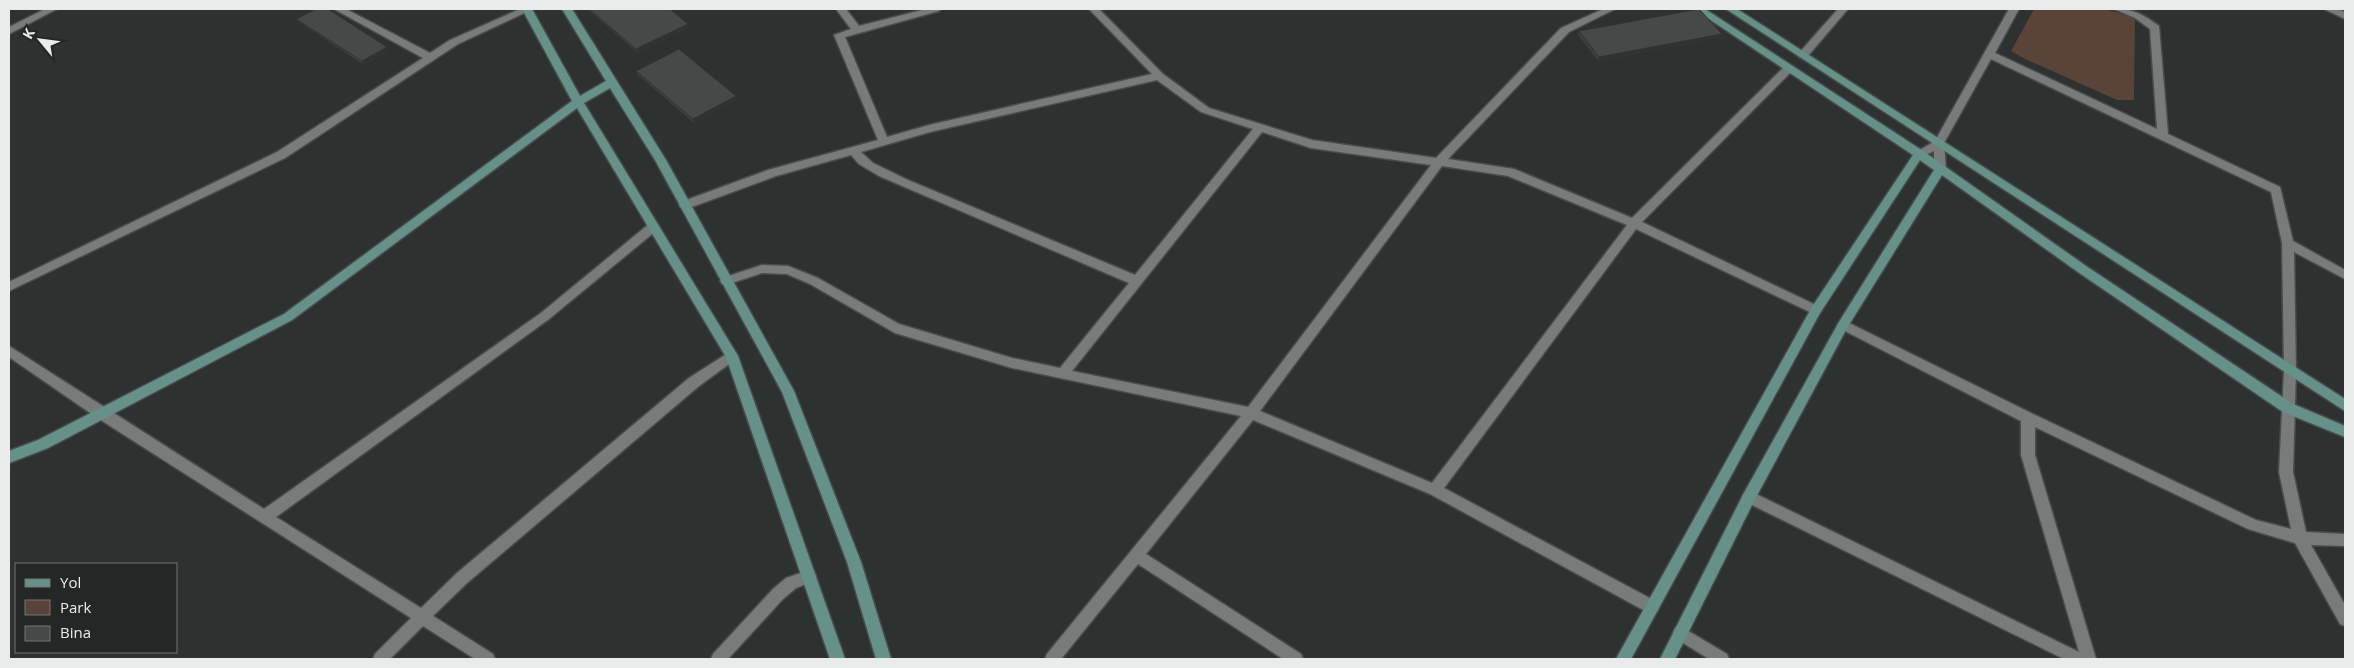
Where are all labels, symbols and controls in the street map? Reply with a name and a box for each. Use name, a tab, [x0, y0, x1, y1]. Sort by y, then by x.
north arrow	[15, 15, 65, 65]
text: K	[18, 24, 39, 42]
legend	[15, 563, 178, 653]
text: Yol	[60, 572, 81, 592]
text: Park	[60, 597, 91, 617]
text: Bina	[60, 622, 91, 642]

